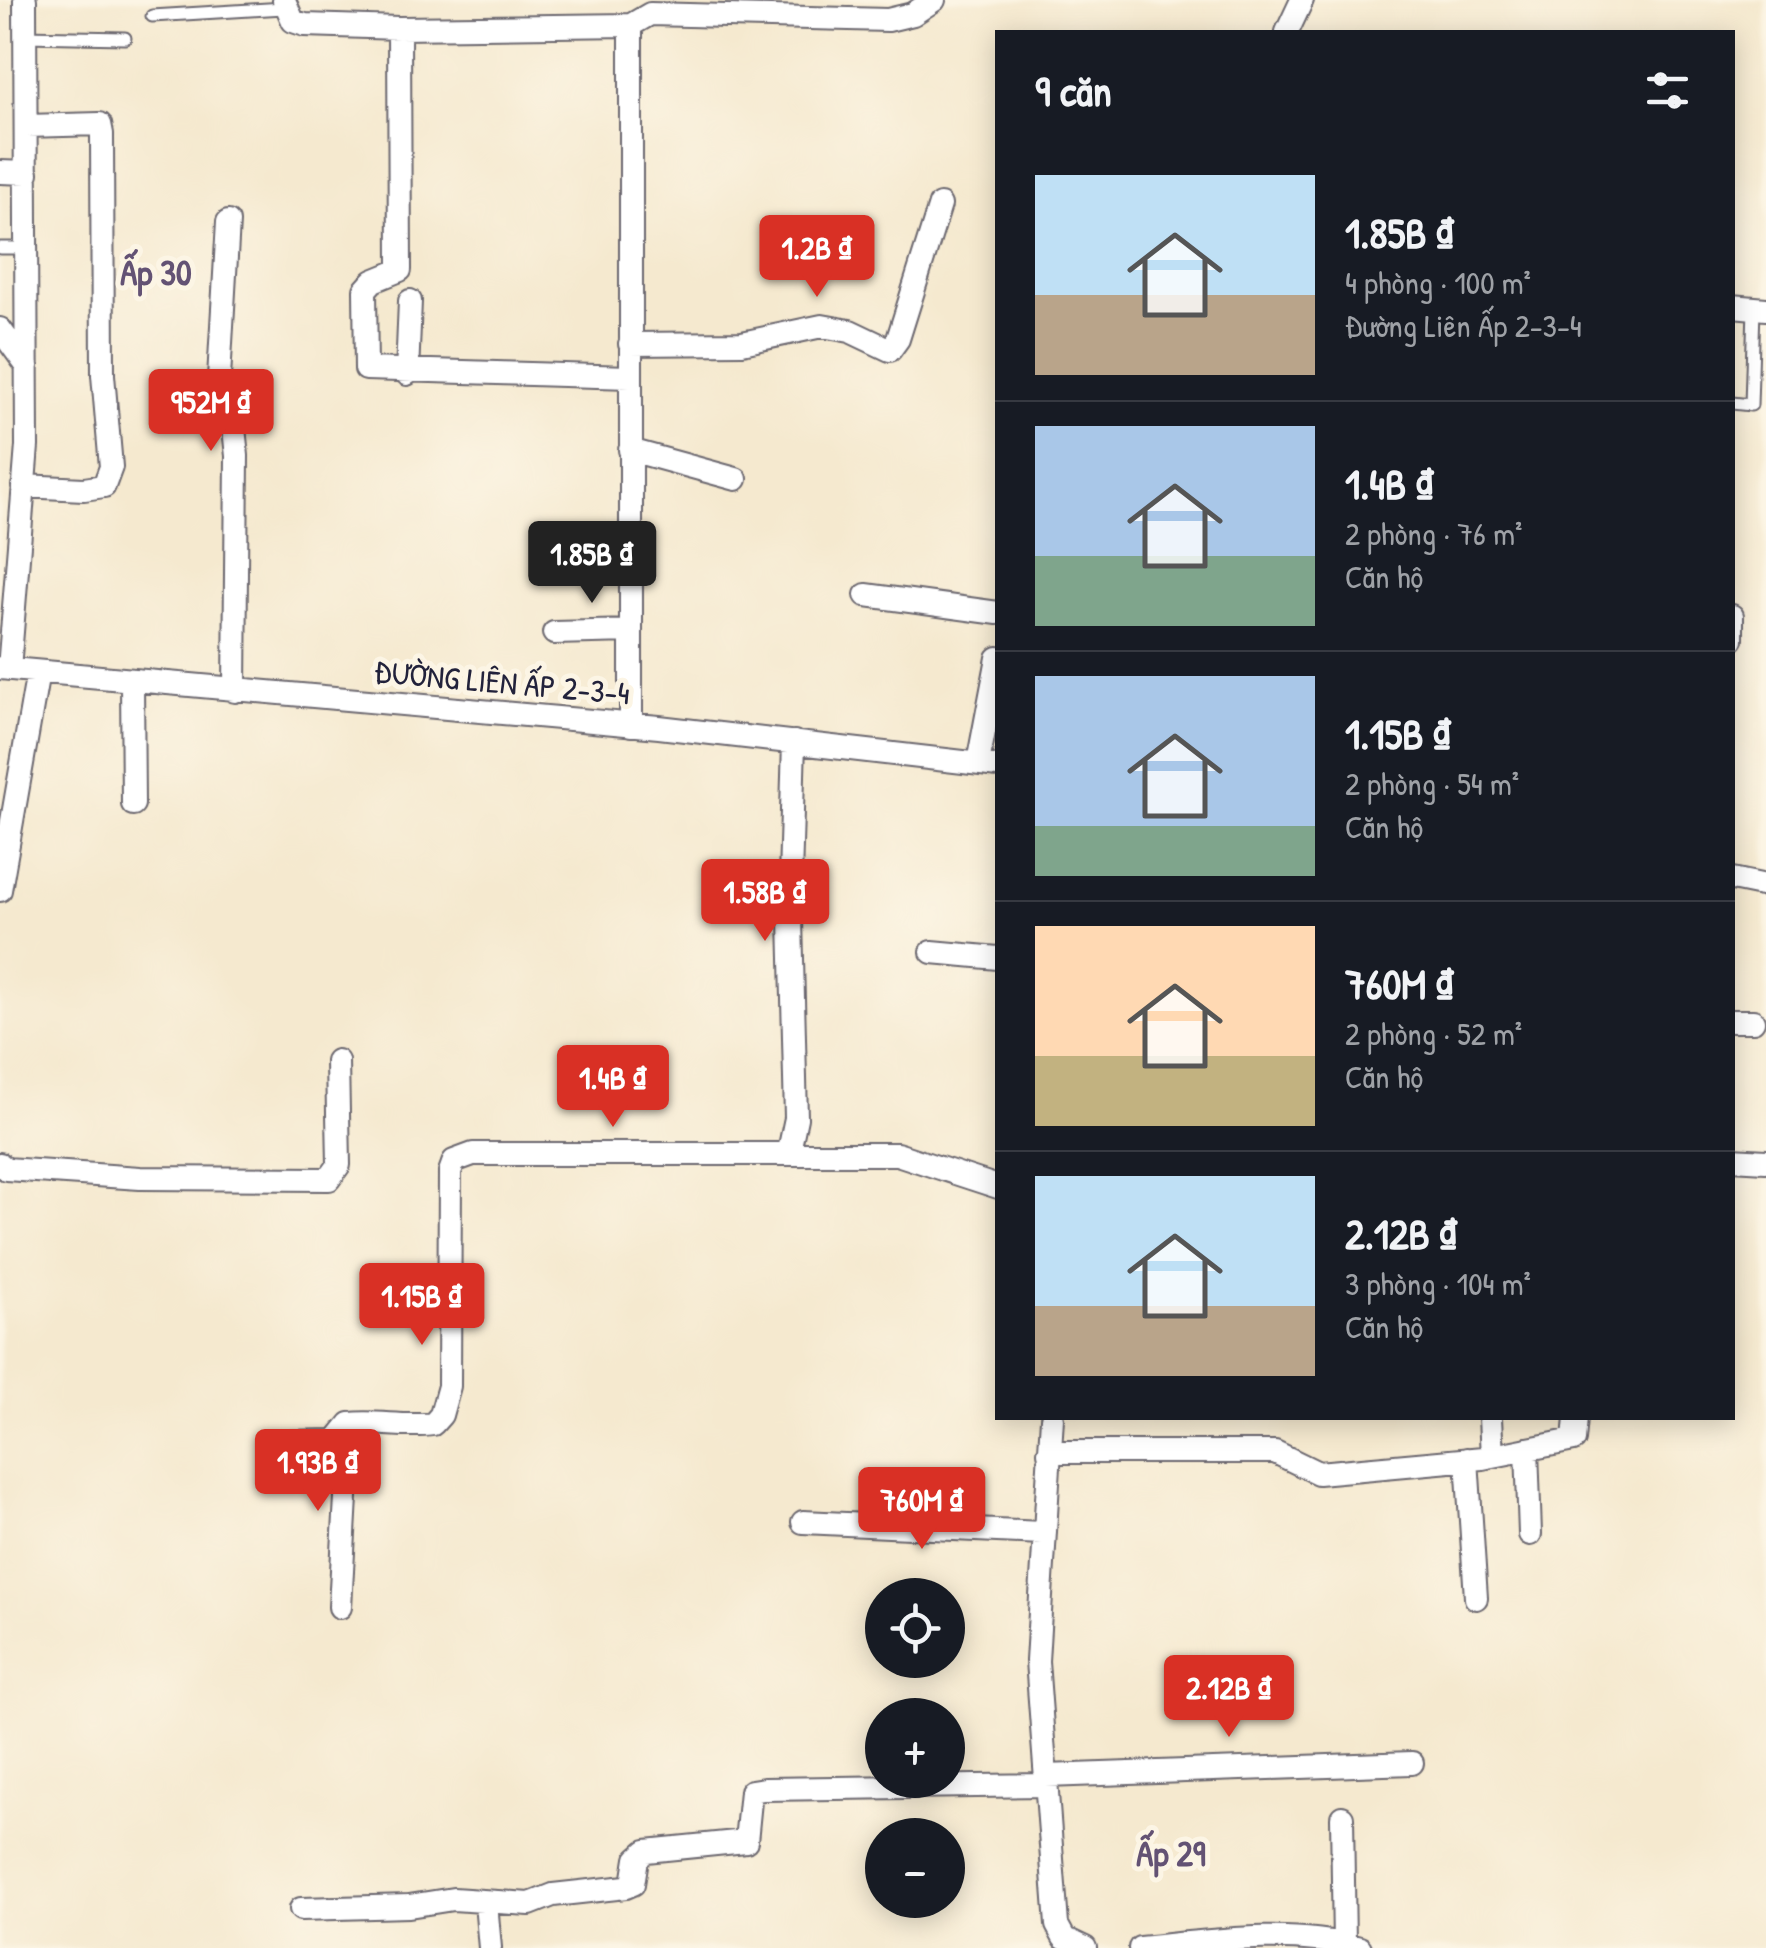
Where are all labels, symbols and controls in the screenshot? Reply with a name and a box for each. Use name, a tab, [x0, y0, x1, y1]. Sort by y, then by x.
text: 9 căn	[1035, 62, 1112, 119]
icon: filters	[1640, 63, 1695, 118]
text: 1.85B ₫	[1345, 204, 1455, 261]
pin: 1.2B ₫	[736, 215, 898, 300]
icon: home	[1115, 215, 1235, 335]
text: 1.2B ₫	[781, 226, 853, 269]
district label: Ấp 30	[120, 248, 192, 297]
text: 4 phòng · 100 m²	[1345, 261, 1531, 304]
text: Đường Liên Ấp 2-3-4	[1345, 304, 1582, 347]
pin: 952M ₫	[130, 369, 292, 454]
text: 952M ₫	[171, 380, 251, 423]
text: 1.4B ₫	[1345, 455, 1434, 512]
icon: home	[1115, 466, 1235, 586]
text: 2 phòng · 76 m²	[1345, 512, 1522, 555]
pin: 1.85B ₫	[500, 521, 684, 606]
text: 1.85B ₫	[550, 532, 634, 575]
text: Căn hộ	[1345, 555, 1423, 598]
street label: ĐƯỜNG LIÊN ẤP 2-3-4	[372, 649, 632, 715]
text: 1.15B ₫	[1345, 705, 1452, 762]
icon: home	[1115, 716, 1235, 836]
text: 2 phòng · 54 m²	[1345, 762, 1519, 805]
text: Căn hộ	[1345, 805, 1423, 848]
pin: 1.58B ₫	[673, 859, 857, 944]
text: 1.58B ₫	[723, 870, 807, 913]
text: 760M ₫	[1345, 955, 1455, 1012]
icon: home	[1115, 966, 1235, 1086]
text: 2 phòng · 52 m²	[1345, 1012, 1522, 1055]
pin: 1.4B ₫	[532, 1045, 694, 1130]
text: Căn hộ	[1345, 1055, 1423, 1098]
text: 1.4B ₫	[579, 1056, 647, 1099]
text: 2.12B ₫	[1345, 1205, 1458, 1262]
icon: home	[1115, 1216, 1235, 1336]
text: 3 phòng · 104 m²	[1345, 1262, 1531, 1305]
pin: 1.15B ₫	[330, 1263, 514, 1348]
text: 1.15B ₫	[381, 1274, 463, 1317]
text: Căn hộ	[1345, 1305, 1423, 1348]
pin: 1.93B ₫	[226, 1429, 410, 1514]
text: 1.93B ₫	[277, 1440, 359, 1483]
pin: 760M ₫	[841, 1467, 1003, 1552]
text: 760M ₫	[880, 1478, 964, 1521]
map controls	[865, 1578, 965, 1918]
button: locate	[865, 1578, 965, 1678]
pin: 2.12B ₫	[1137, 1655, 1321, 1740]
text: 2.12B ₫	[1186, 1666, 1272, 1709]
button: +	[865, 1698, 965, 1798]
button: −	[865, 1818, 965, 1918]
district label: Ấp 29	[1136, 1829, 1206, 1878]

